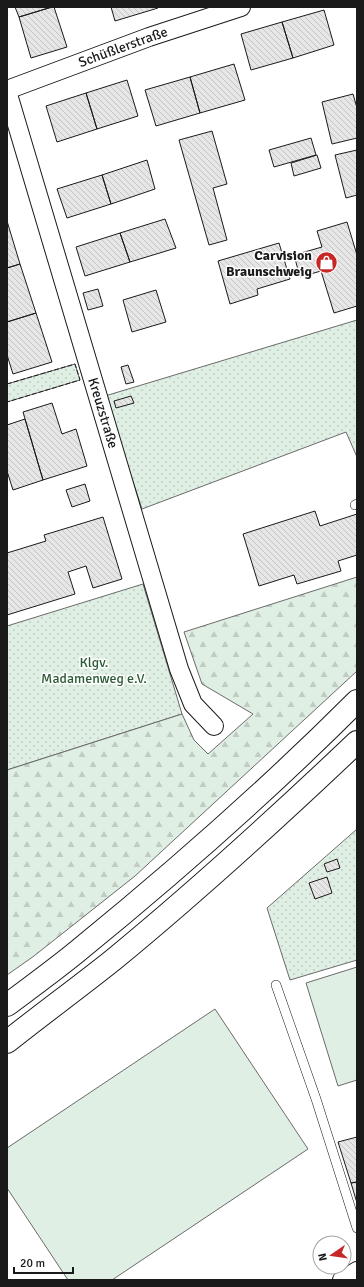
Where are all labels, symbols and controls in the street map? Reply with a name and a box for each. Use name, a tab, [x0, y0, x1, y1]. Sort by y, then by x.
street label: Schüßlerstraße	[76, 23, 170, 71]
place label: Carvision Braunschweig	[226, 247, 312, 280]
shop icon: Carvision Braunschweig	[314, 250, 340, 276]
street label: Kreuzstraße	[84, 376, 122, 450]
park label: Klgv. Madamenweg e.V.	[41, 654, 147, 687]
north arrow	[312, 1235, 352, 1275]
scale bar	[14, 1249, 73, 1275]
text: N	[316, 1252, 330, 1262]
text: 20 m	[20, 1256, 45, 1271]

